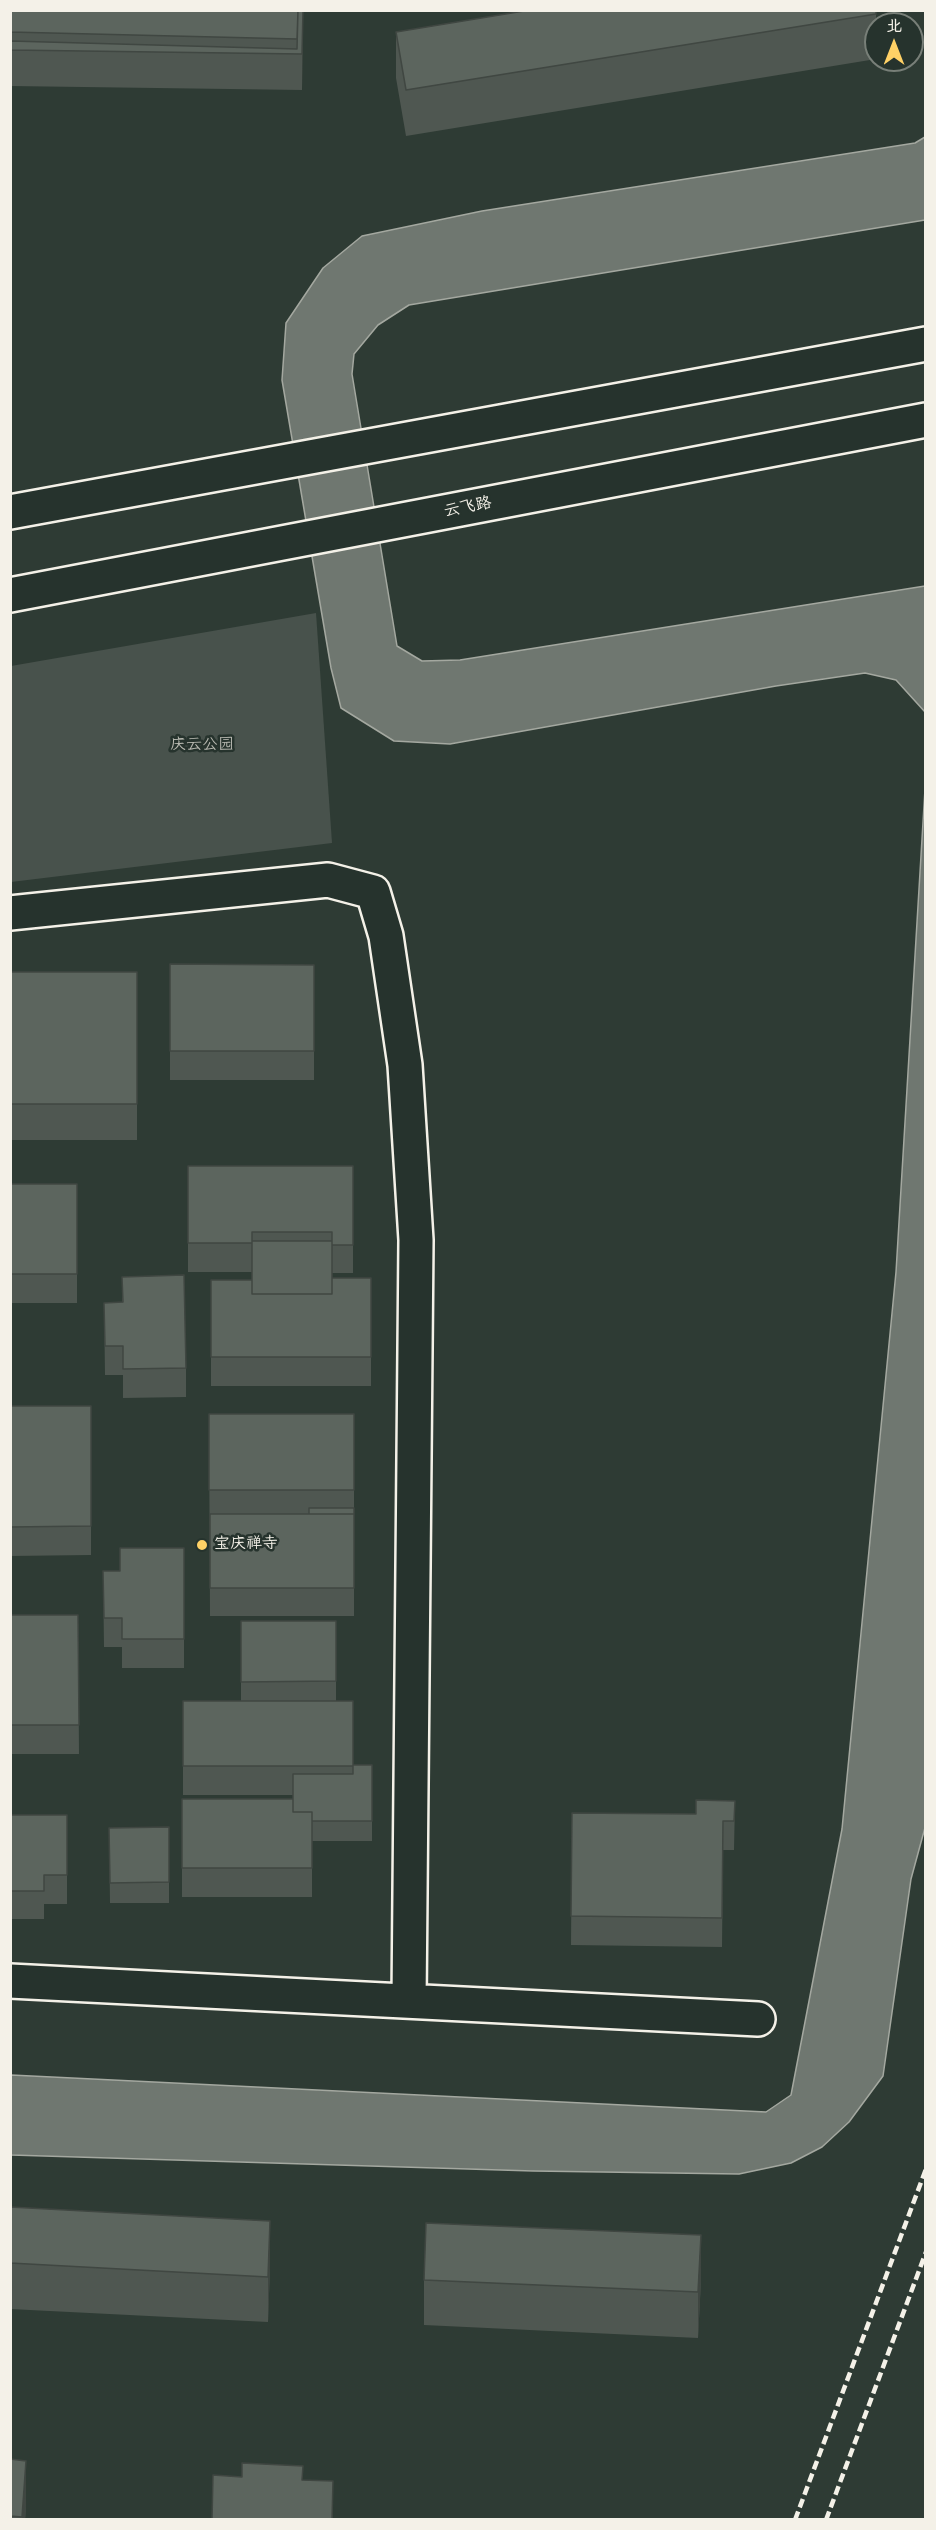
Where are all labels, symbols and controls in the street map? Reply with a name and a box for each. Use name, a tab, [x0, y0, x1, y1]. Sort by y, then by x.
north arrow	[864, 12, 924, 72]
text: 北	[886, 15, 902, 37]
street label: 云飞路	[443, 494, 493, 522]
park label: 庆云公园	[170, 736, 234, 756]
place label: 宝庆禅寺	[214, 1535, 278, 1555]
marker: 宝庆禅寺	[195, 1538, 209, 1552]

